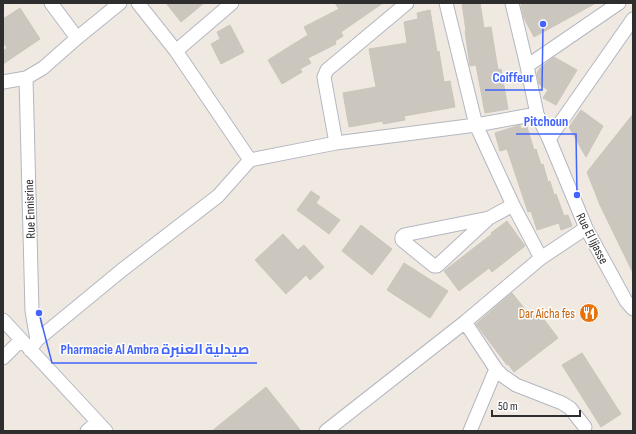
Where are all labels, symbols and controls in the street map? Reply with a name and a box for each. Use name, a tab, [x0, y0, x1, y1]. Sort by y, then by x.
callout: Coiffeur	[485, 64, 542, 90]
text: Coiffeur	[492, 69, 534, 86]
callout: Pitchoun	[516, 108, 576, 134]
text: Pitchoun	[524, 113, 568, 130]
street label: Rue Ennisrine	[21, 179, 39, 239]
street label: Rue El Ijjasse	[572, 210, 612, 267]
restaurant icon: Dar Aicha fes	[578, 302, 600, 324]
place label: Dar Aicha fes	[519, 306, 575, 322]
callout: Pharmacie Al Ambra صيدلية العنبرة	[52, 337, 257, 363]
text: Pharmacie Al Ambra صيدلية العنبرة	[61, 341, 249, 358]
scale bar	[492, 392, 580, 418]
text: 50 m	[498, 399, 518, 414]

